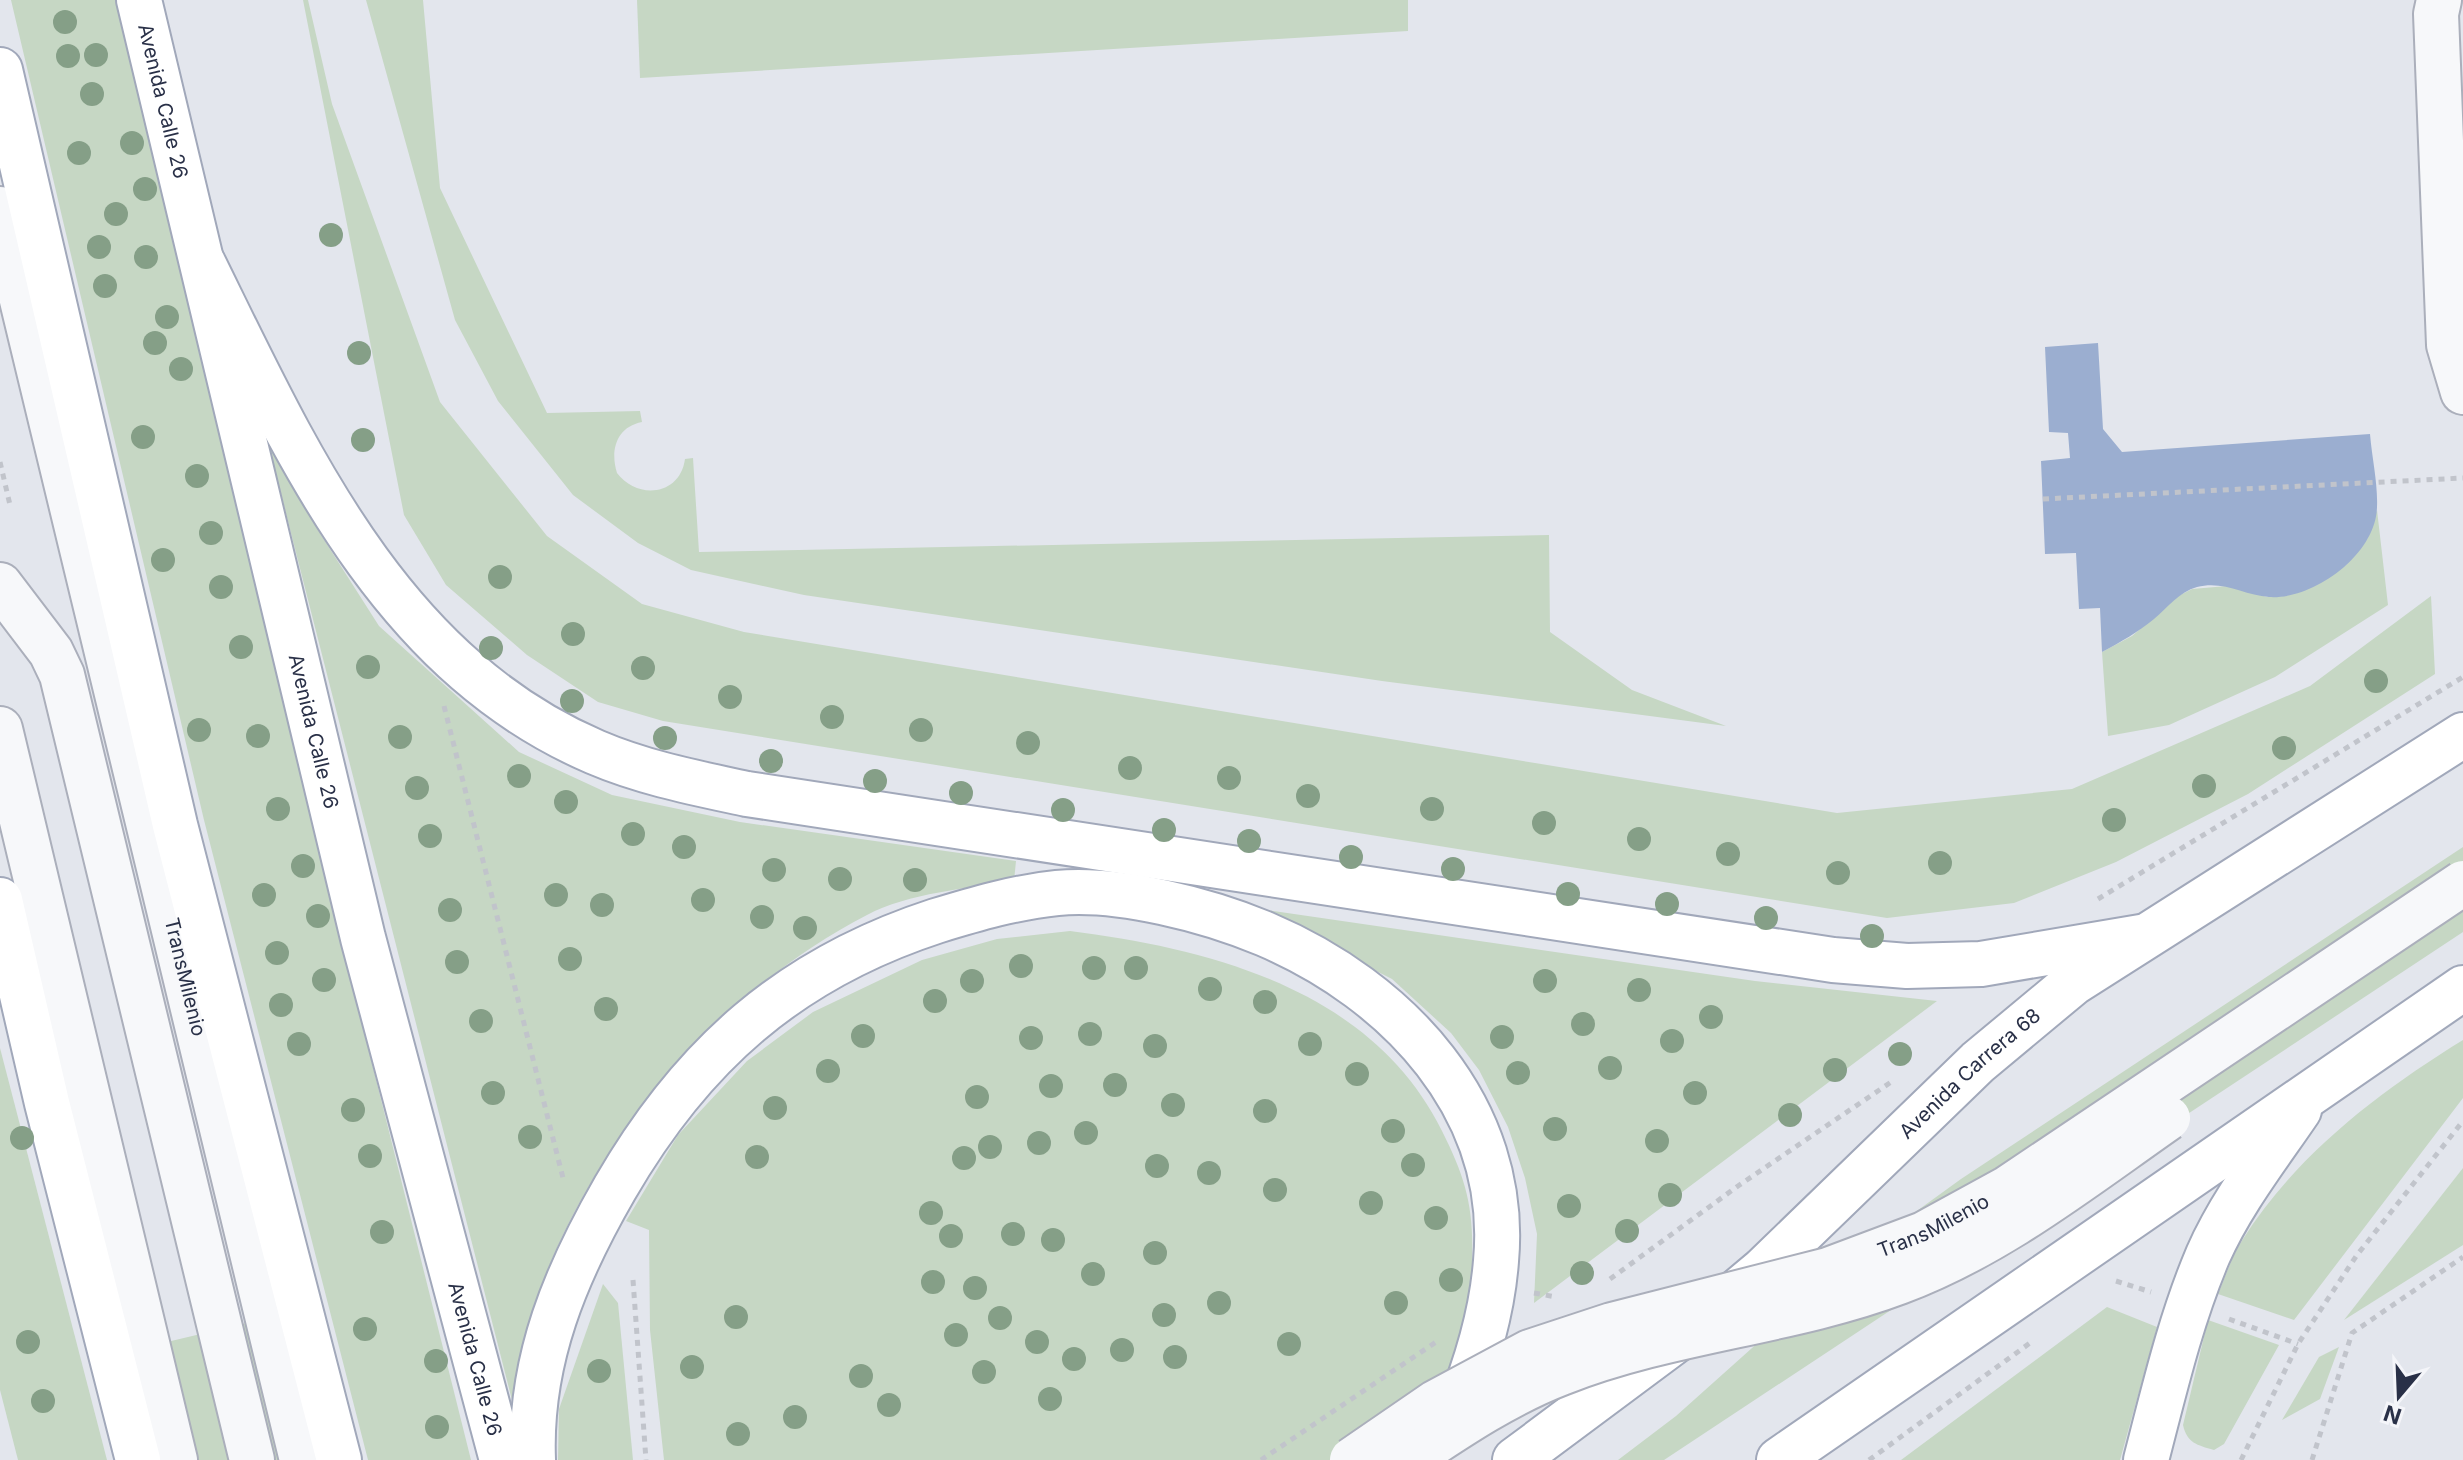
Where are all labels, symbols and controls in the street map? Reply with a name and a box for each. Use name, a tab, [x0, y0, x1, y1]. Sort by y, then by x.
street label: Avenida Calle 26	[133, 21, 193, 181]
street label: Avenida Calle 26	[284, 652, 344, 811]
street label: TransMilenio	[160, 915, 211, 1039]
street label: Avenida Carrera 68	[1894, 1003, 2045, 1144]
street label: TransMilenio	[1874, 1189, 1993, 1262]
street label: Avenida Calle 26	[443, 1279, 507, 1438]
north arrow	[2359, 1356, 2439, 1436]
text: N	[2380, 1400, 2405, 1430]

